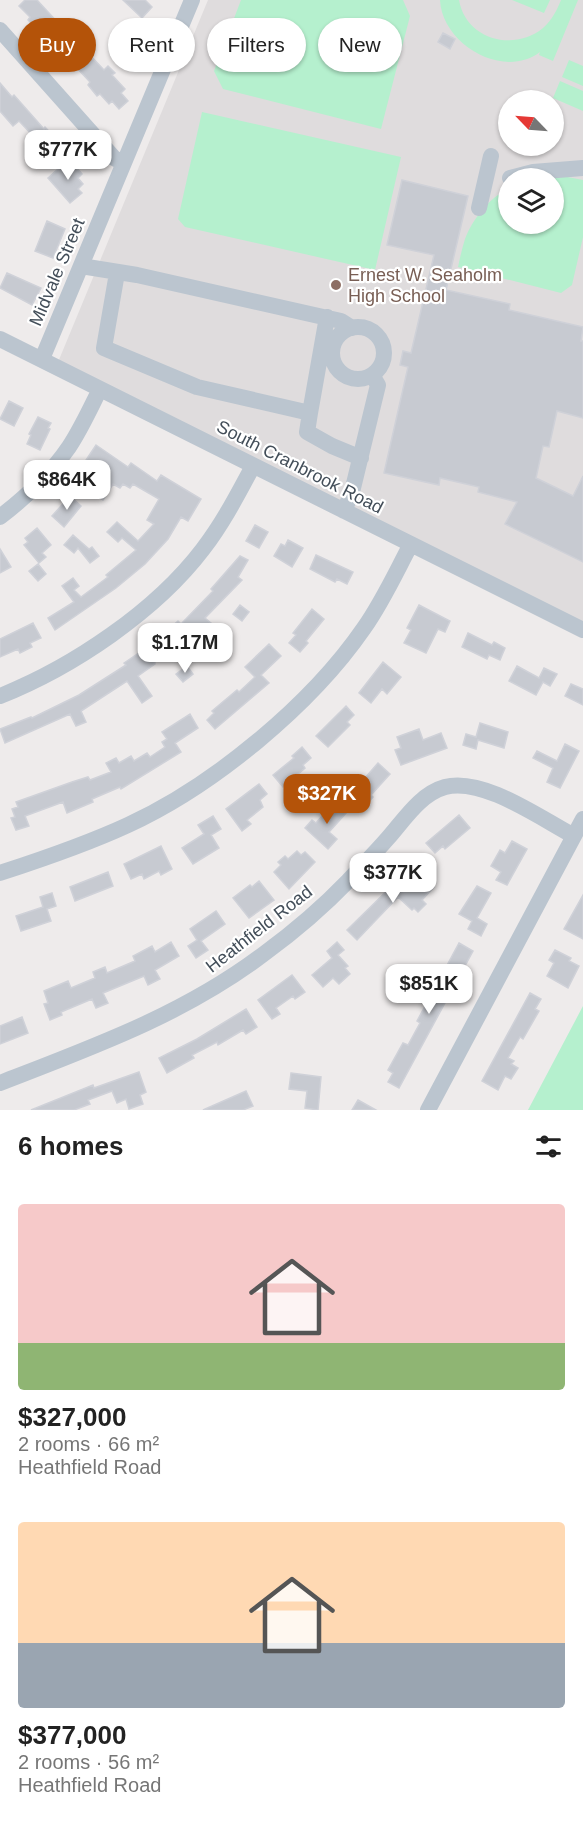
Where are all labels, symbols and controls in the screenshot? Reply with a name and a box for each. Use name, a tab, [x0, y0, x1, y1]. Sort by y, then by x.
chip: Buy	[18, 18, 96, 72]
chip: Rent	[108, 18, 195, 72]
chip: Filters	[207, 18, 306, 72]
chip: New	[318, 18, 402, 72]
north arrow	[498, 90, 564, 156]
map controls	[498, 90, 564, 234]
pin: $777K	[26, 130, 110, 181]
text: $777K	[39, 138, 97, 160]
button: layers	[498, 168, 564, 234]
street label: Midvale Street	[25, 215, 89, 329]
place label: Ernest W. Seaholm High School	[348, 265, 502, 306]
marker: Ernest W. Seaholm High School	[329, 278, 343, 292]
street label: South Cranbrook Road	[213, 416, 387, 518]
pin: $864K	[25, 460, 109, 511]
text: $864K	[38, 468, 96, 490]
pin: $1.17M	[136, 623, 234, 674]
text: $1.17M	[152, 631, 218, 653]
pin: $327K	[285, 774, 369, 825]
text: $327K	[298, 782, 356, 804]
pin: $377K	[351, 853, 435, 904]
text: $377K	[364, 861, 422, 883]
street label: Heathfield Road	[202, 881, 316, 977]
pin: $851K	[387, 964, 471, 1015]
text: $851K	[400, 972, 458, 994]
icon: filters	[532, 1130, 565, 1163]
text: 6 homes	[18, 1131, 124, 1161]
icon: home	[238, 1243, 346, 1351]
text: $327,000	[18, 1402, 126, 1432]
text: 2 rooms · 66 m²	[18, 1433, 159, 1455]
text: Heathfield Road	[18, 1456, 161, 1478]
icon: home	[238, 1561, 346, 1669]
text: $377,000	[18, 1720, 126, 1750]
text: 2 rooms · 56 m²	[18, 1751, 159, 1773]
text: Heathfield Road	[18, 1774, 161, 1796]

